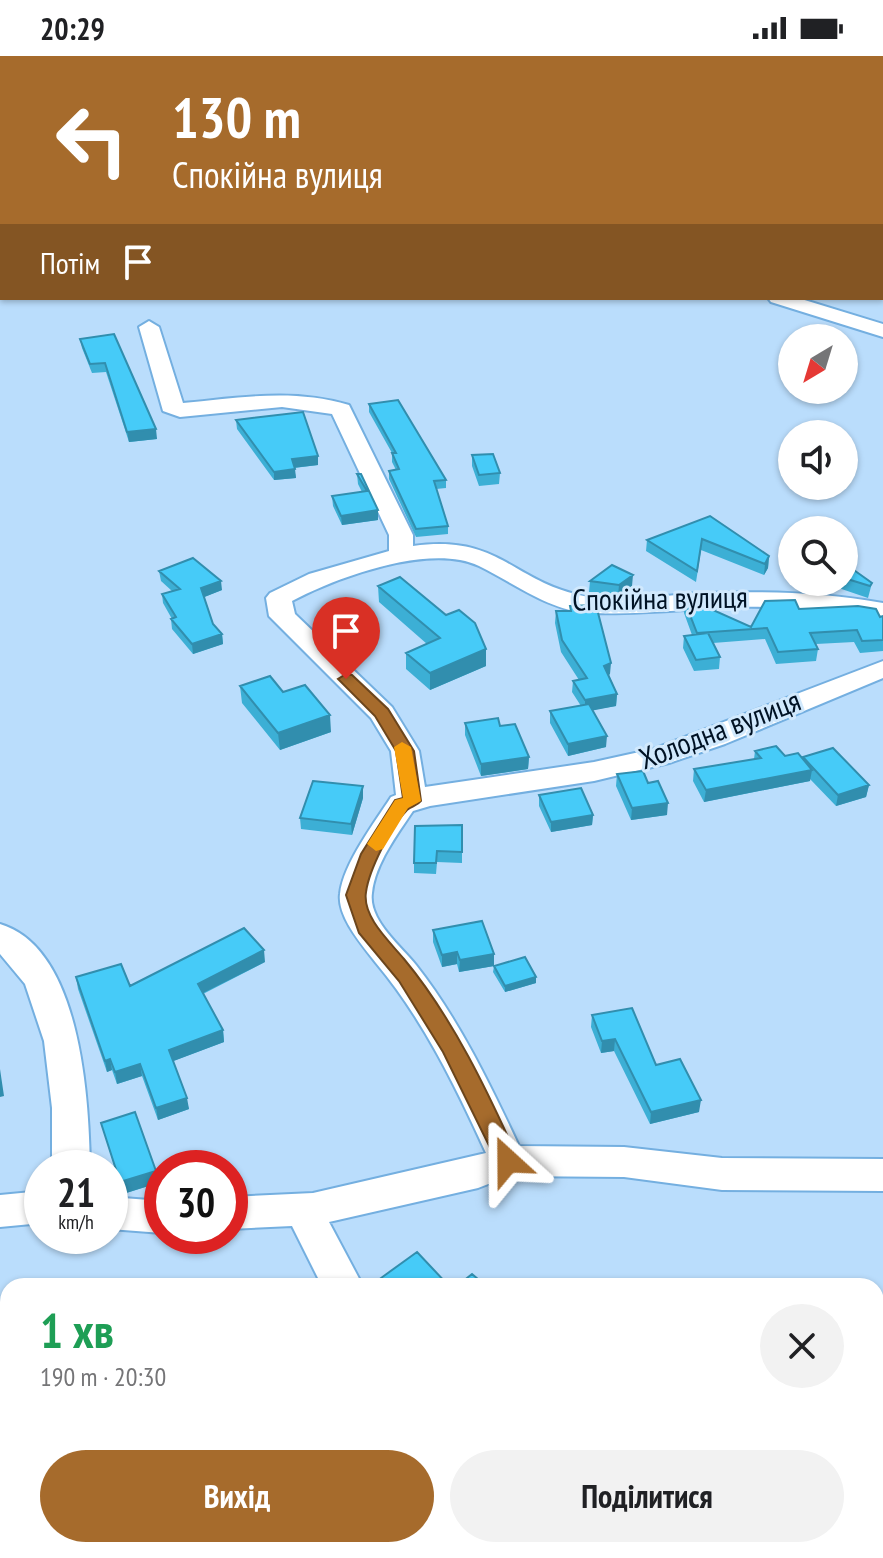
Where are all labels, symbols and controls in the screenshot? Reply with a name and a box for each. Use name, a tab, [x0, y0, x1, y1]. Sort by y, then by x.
text: 20:29	[40, 9, 105, 48]
text: 130 m	[172, 81, 301, 153]
icon: left	[40, 88, 144, 192]
text: Спокійна вулиця	[172, 151, 383, 198]
icon: arrive	[116, 240, 160, 284]
text: Потім	[40, 243, 100, 282]
north arrow	[778, 324, 858, 404]
map controls	[778, 324, 858, 596]
button: sound	[778, 420, 858, 500]
button: search	[778, 516, 858, 596]
street label: Спокійна вулиця	[572, 576, 748, 619]
pin	[312, 597, 380, 679]
icon: arrive	[324, 609, 368, 653]
street label: Холодна вулиця	[633, 680, 806, 777]
position arrow	[466, 1119, 550, 1203]
speed limit sign: 30	[144, 1150, 248, 1254]
text: 21	[57, 1166, 95, 1218]
text: km/h	[58, 1209, 94, 1235]
text: 1 хв	[40, 1299, 114, 1361]
button: close	[760, 1304, 844, 1388]
text: 190 m · 20:30	[40, 1360, 166, 1393]
button: Вихід	[40, 1450, 434, 1542]
button: Поділитися	[450, 1450, 844, 1542]

